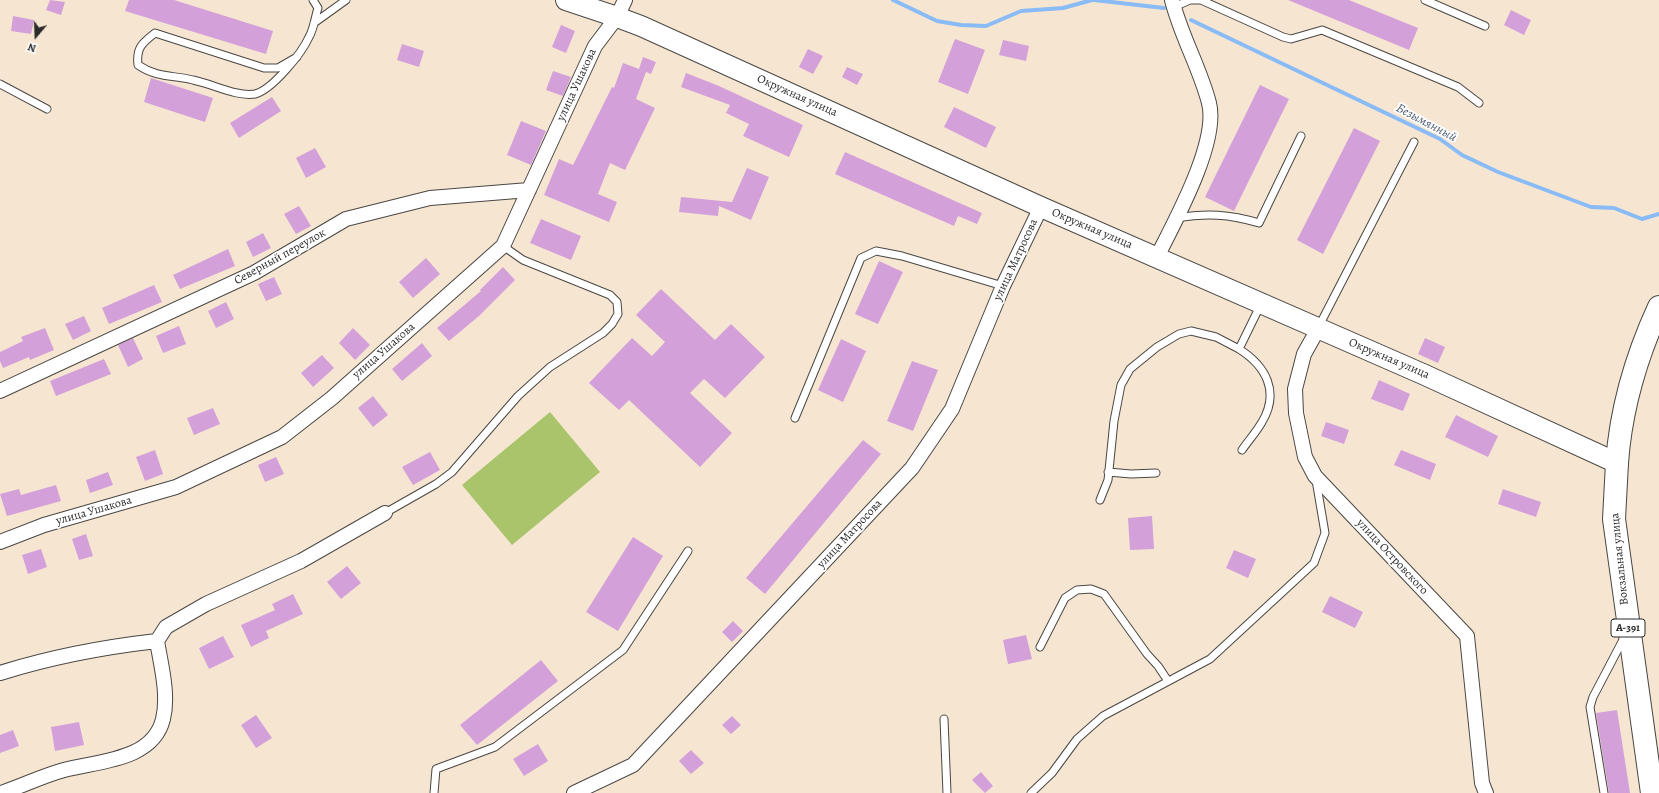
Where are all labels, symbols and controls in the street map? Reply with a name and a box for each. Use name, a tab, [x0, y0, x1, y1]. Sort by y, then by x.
north arrow	[16, 16, 56, 56]
text: N	[26, 39, 38, 56]
street label: улица Ушакова	[554, 47, 600, 123]
street label: Окружная улица	[755, 72, 839, 120]
water label: Безымянный	[1393, 101, 1459, 145]
street label: Окружная улица	[1049, 205, 1135, 253]
street label: улица Матросова	[991, 217, 1041, 303]
street label: Северный переулок	[232, 226, 328, 288]
street label: улица Ушакова	[350, 320, 418, 382]
street label: Окружная улица	[1346, 335, 1432, 383]
street label: улица Ушакова	[54, 493, 134, 529]
street label: улица Матросова	[815, 497, 885, 571]
street label: Вокзальная улица	[1608, 512, 1632, 606]
street label: улица Островского	[1353, 516, 1431, 598]
road number: А-391	[1611, 619, 1645, 637]

